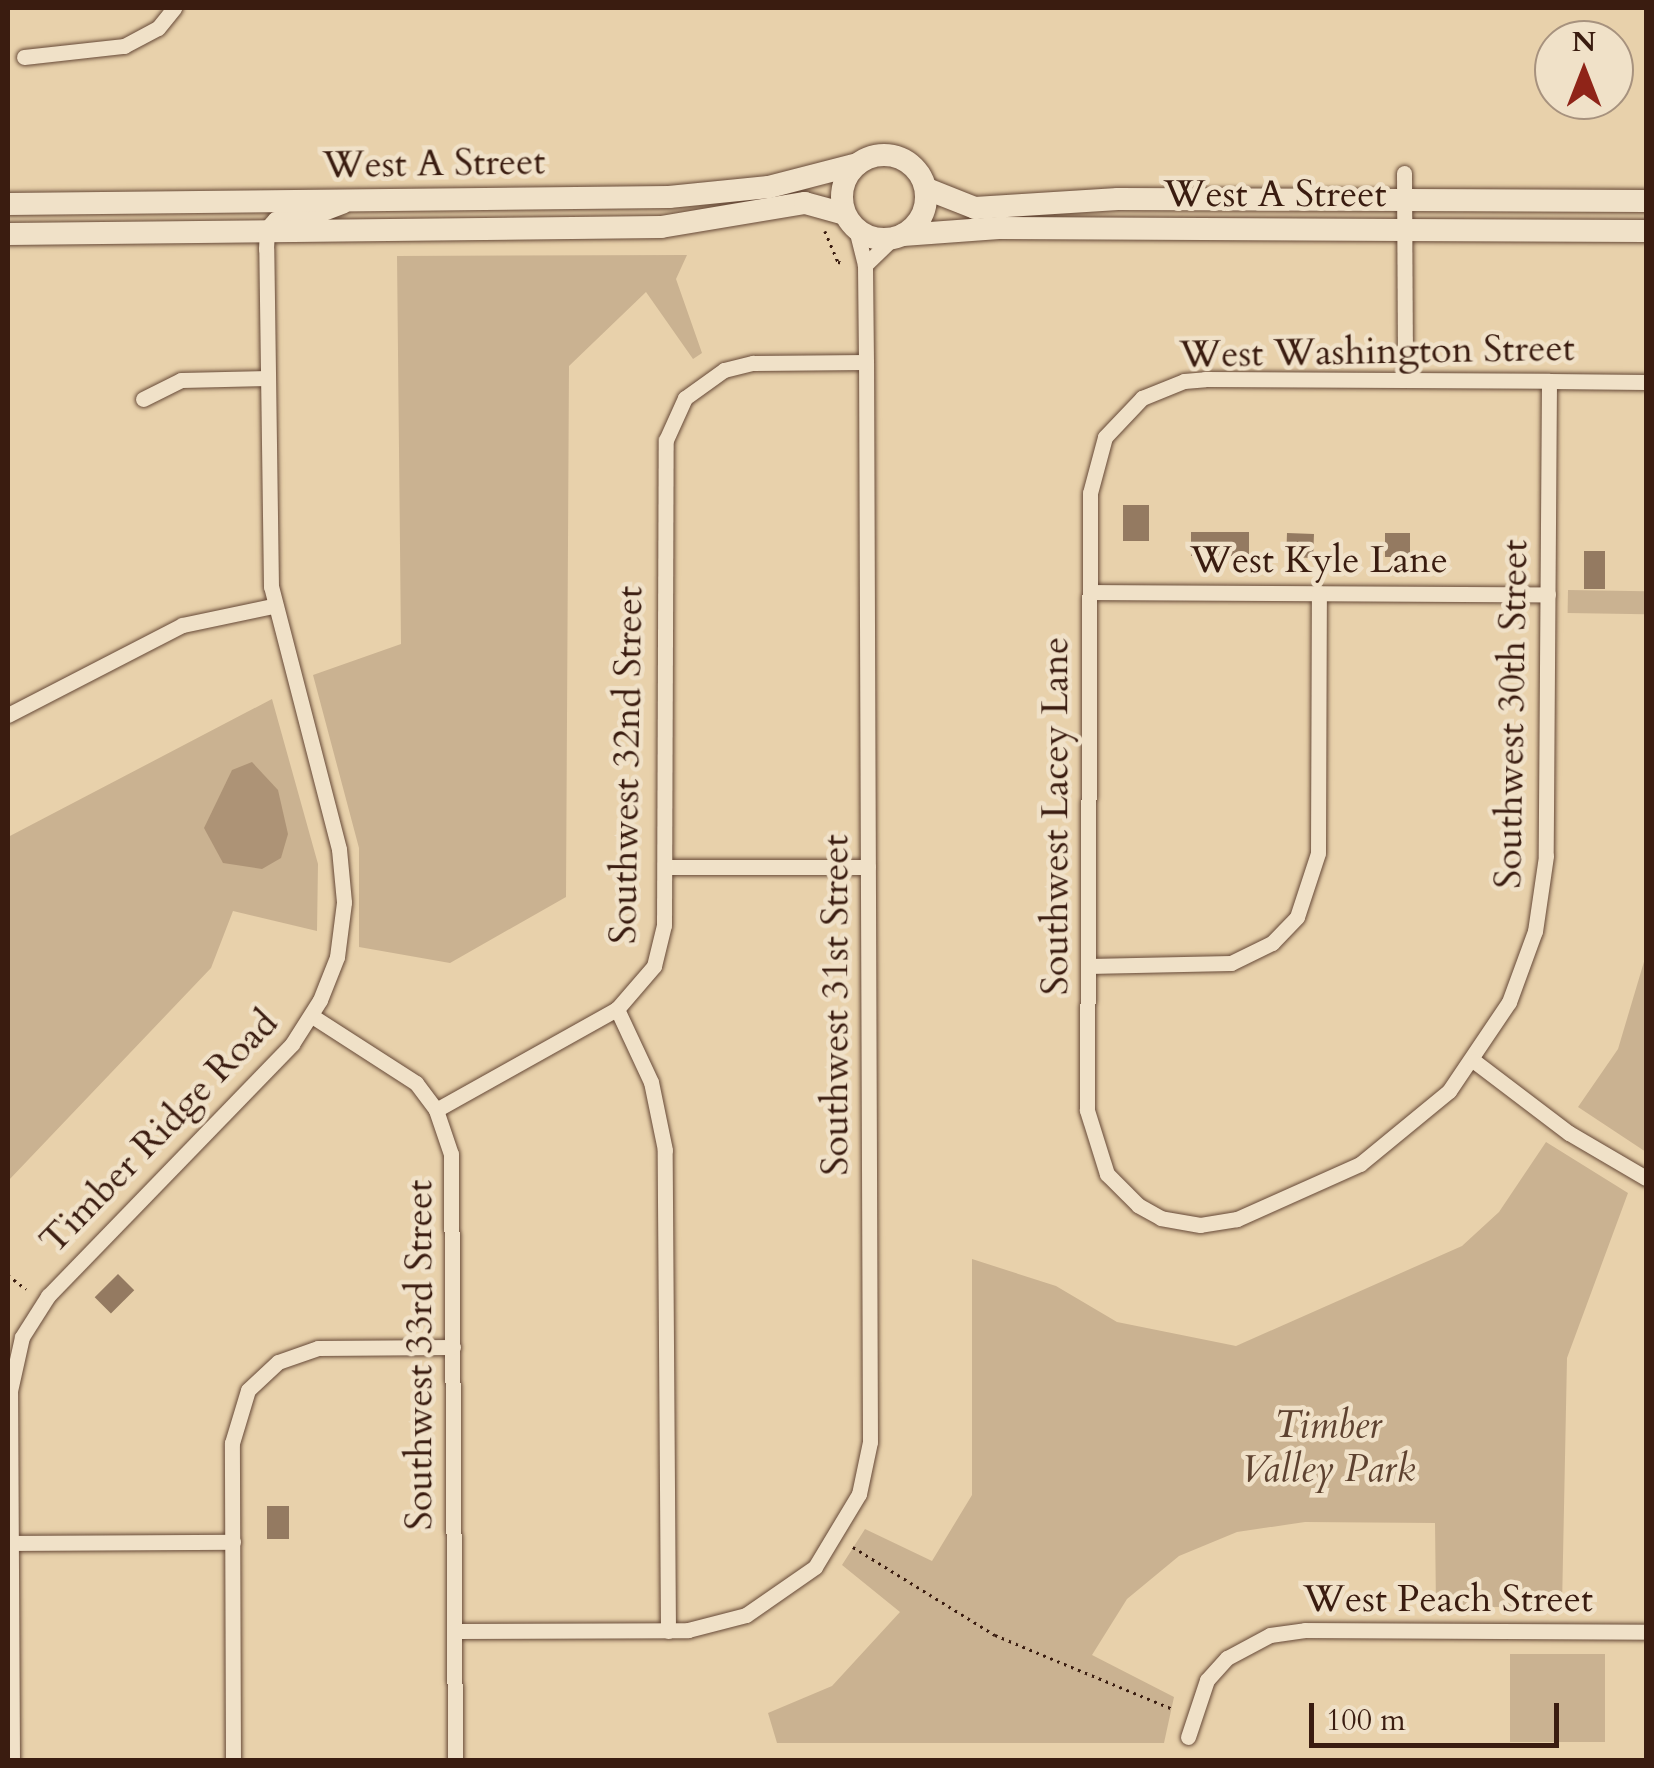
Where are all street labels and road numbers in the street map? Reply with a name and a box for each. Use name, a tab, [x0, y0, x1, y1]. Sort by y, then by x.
street label: West A Street	[322, 139, 546, 189]
street label: West A Street	[1164, 172, 1386, 218]
street label: West Washington Street	[1179, 326, 1575, 378]
street label: West Kyle Lane	[1190, 538, 1448, 584]
street label: Southwest 30th Street	[1486, 539, 1538, 889]
street label: Southwest 32nd Street	[601, 585, 653, 945]
street label: Southwest Lacey Lane	[1033, 637, 1079, 995]
street label: Southwest 31st Street	[813, 834, 859, 1176]
street label: Timber Ridge Road	[31, 1000, 287, 1264]
street label: Southwest 33rd Street	[397, 1180, 443, 1530]
street label: West Peach Street	[1303, 1577, 1593, 1623]

